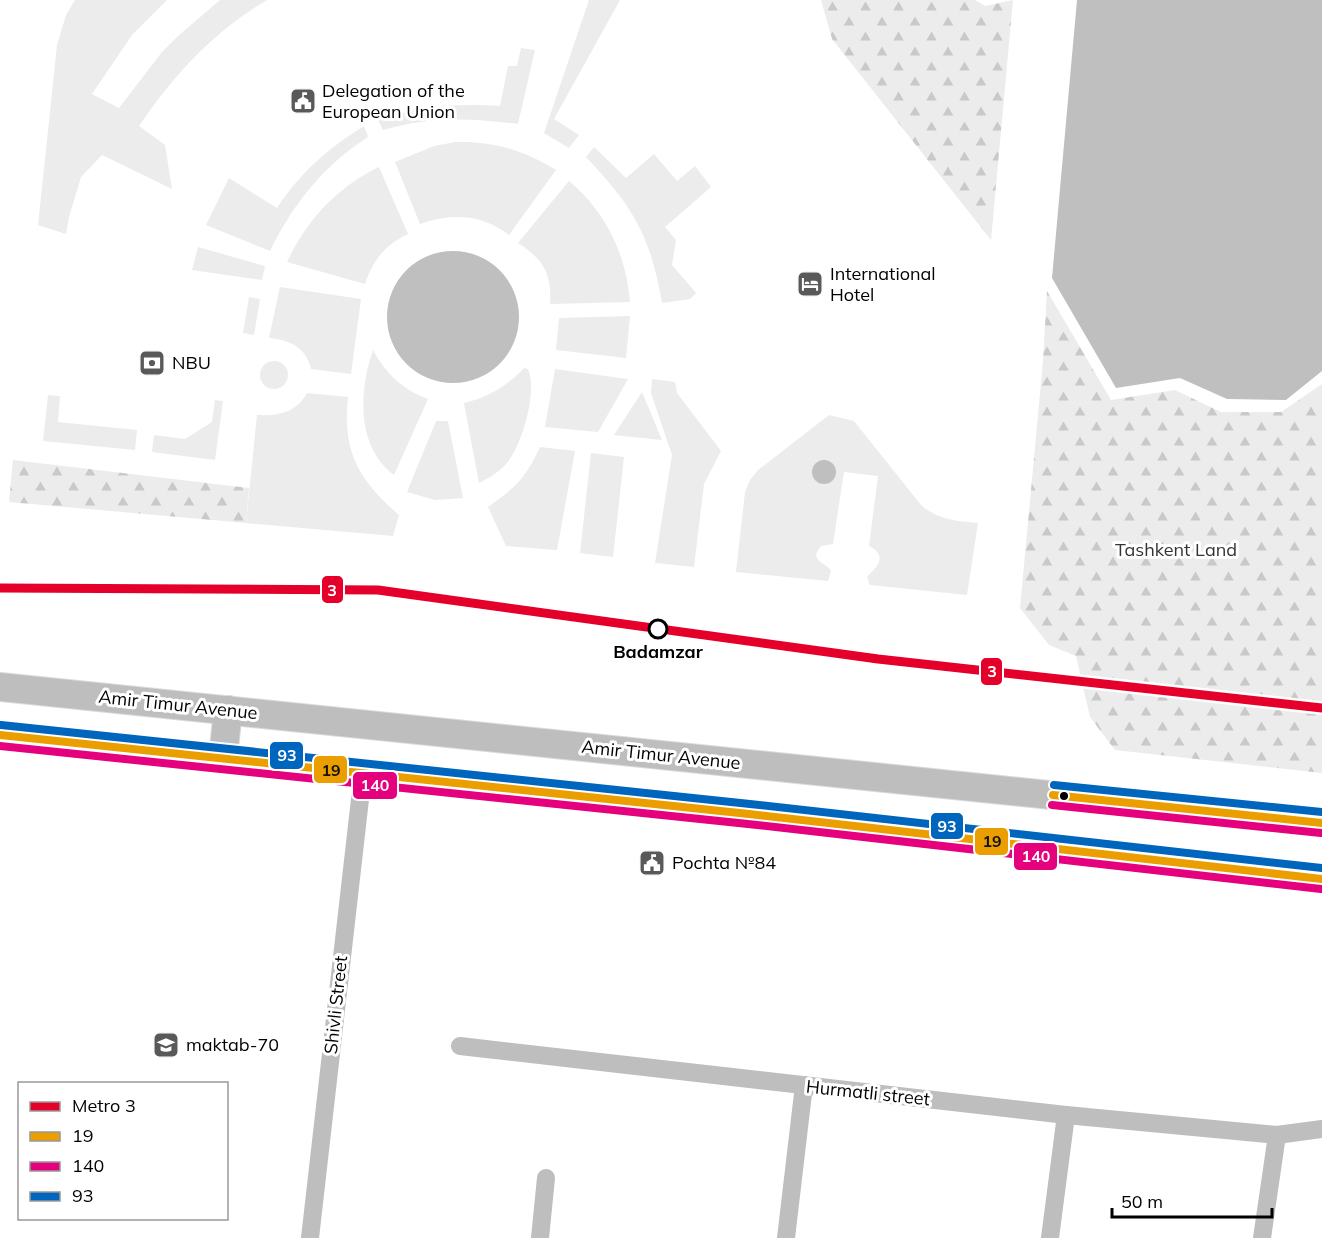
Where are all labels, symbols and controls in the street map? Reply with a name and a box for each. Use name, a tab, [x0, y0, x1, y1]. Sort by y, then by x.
place label: Delegation of the European Union	[322, 79, 465, 123]
public building icon: Delegation of the European Union	[288, 86, 318, 116]
place label: International Hotel	[830, 262, 936, 306]
hotel icon: International Hotel	[795, 269, 825, 299]
bank icon: NBU	[137, 348, 167, 378]
place label: NBU	[172, 351, 211, 374]
park label: Tashkent Land	[1115, 538, 1237, 561]
line badge: 3	[321, 575, 344, 604]
text: 3	[327, 580, 337, 600]
marker: Badamzar	[648, 619, 668, 639]
place label: Badamzar	[613, 640, 704, 663]
line badge: 3	[980, 657, 1003, 686]
text: 3	[987, 661, 997, 681]
street label: Amir Timur Avenue	[97, 685, 259, 724]
street label: Amir Timur Avenue	[580, 735, 742, 774]
line badge: 93	[269, 741, 304, 770]
text: 93	[277, 745, 297, 765]
line badge: 19	[313, 755, 348, 784]
text: 19	[321, 760, 341, 780]
line badge: 140	[352, 771, 398, 800]
text: 140	[361, 775, 389, 795]
unlabelled marker	[1058, 790, 1070, 802]
line badge: 93	[930, 812, 964, 840]
text: 93	[937, 816, 957, 836]
line badge: 19	[974, 827, 1009, 856]
text: 19	[982, 831, 1002, 851]
line badge: 140	[1013, 842, 1058, 871]
text: 140	[1022, 846, 1050, 866]
public building icon: Pochta №84	[637, 848, 667, 878]
place label: Pochta №84	[672, 851, 776, 874]
street label: Shivli Street	[319, 955, 352, 1055]
school or university icon: maktab-70	[151, 1030, 181, 1060]
place label: maktab-70	[186, 1033, 279, 1056]
street label: Hurmatli street	[805, 1075, 931, 1110]
legend	[18, 1082, 228, 1220]
text: Metro 3	[72, 1094, 136, 1117]
text: 19	[72, 1124, 94, 1147]
text: 140	[72, 1154, 104, 1177]
scale bar	[1112, 1181, 1272, 1219]
text: 93	[72, 1184, 94, 1207]
text: 50 m	[1121, 1190, 1163, 1213]

